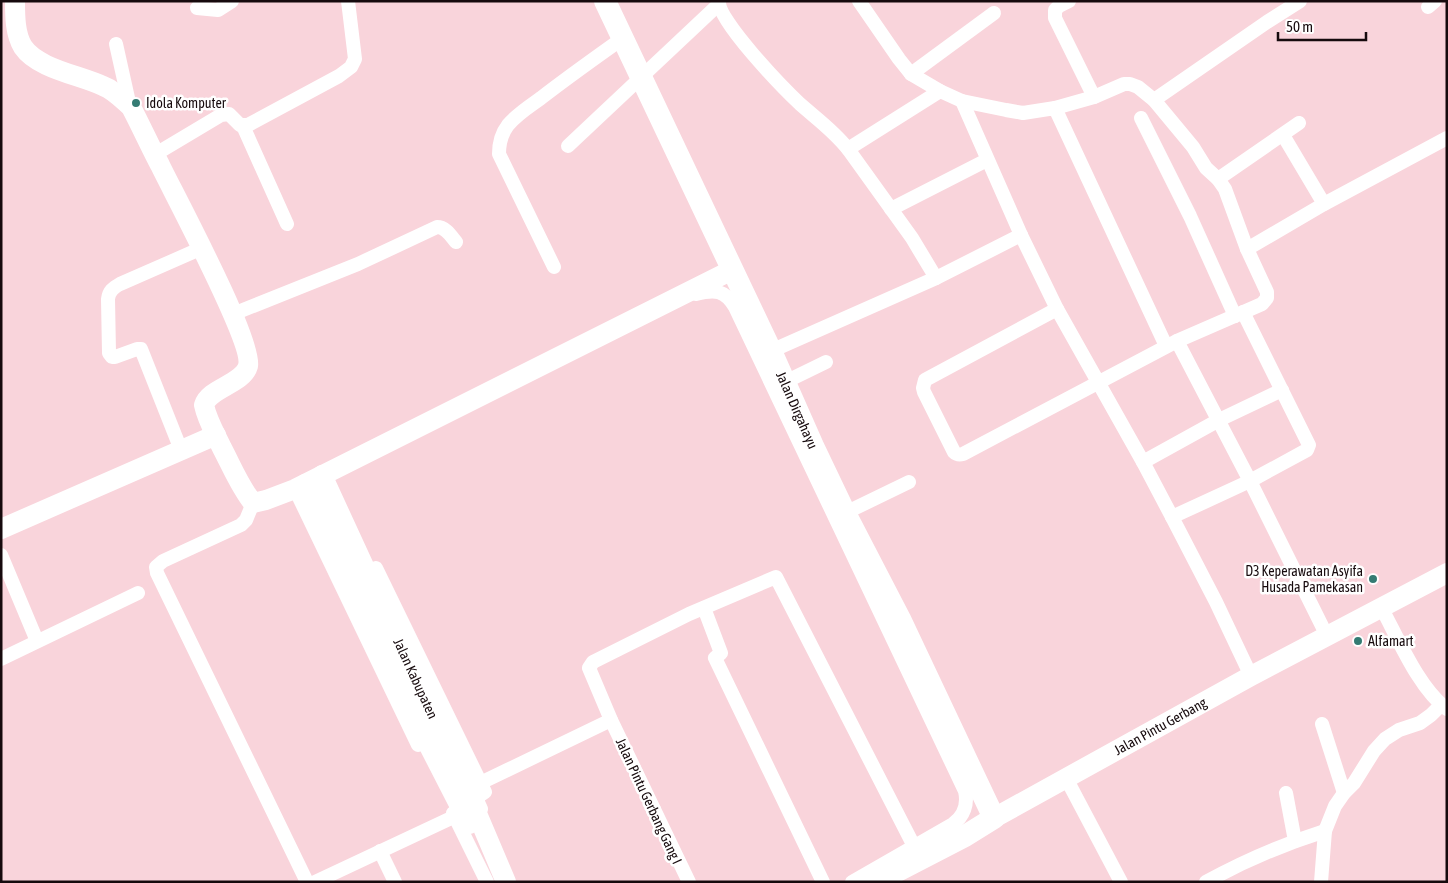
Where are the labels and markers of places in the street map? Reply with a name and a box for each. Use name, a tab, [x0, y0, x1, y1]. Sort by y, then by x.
place label: Idola Komputer	[146, 95, 227, 111]
marker: Idola Komputer	[130, 97, 142, 109]
place label: D3 Keperawatan Asyifa Husada Pamekasan	[1245, 563, 1363, 595]
marker: D3 Keperawatan Asyifa Husada Pamekasan	[1367, 573, 1379, 585]
place label: Alfamart	[1368, 633, 1414, 649]
marker: Alfamart	[1352, 635, 1364, 647]

